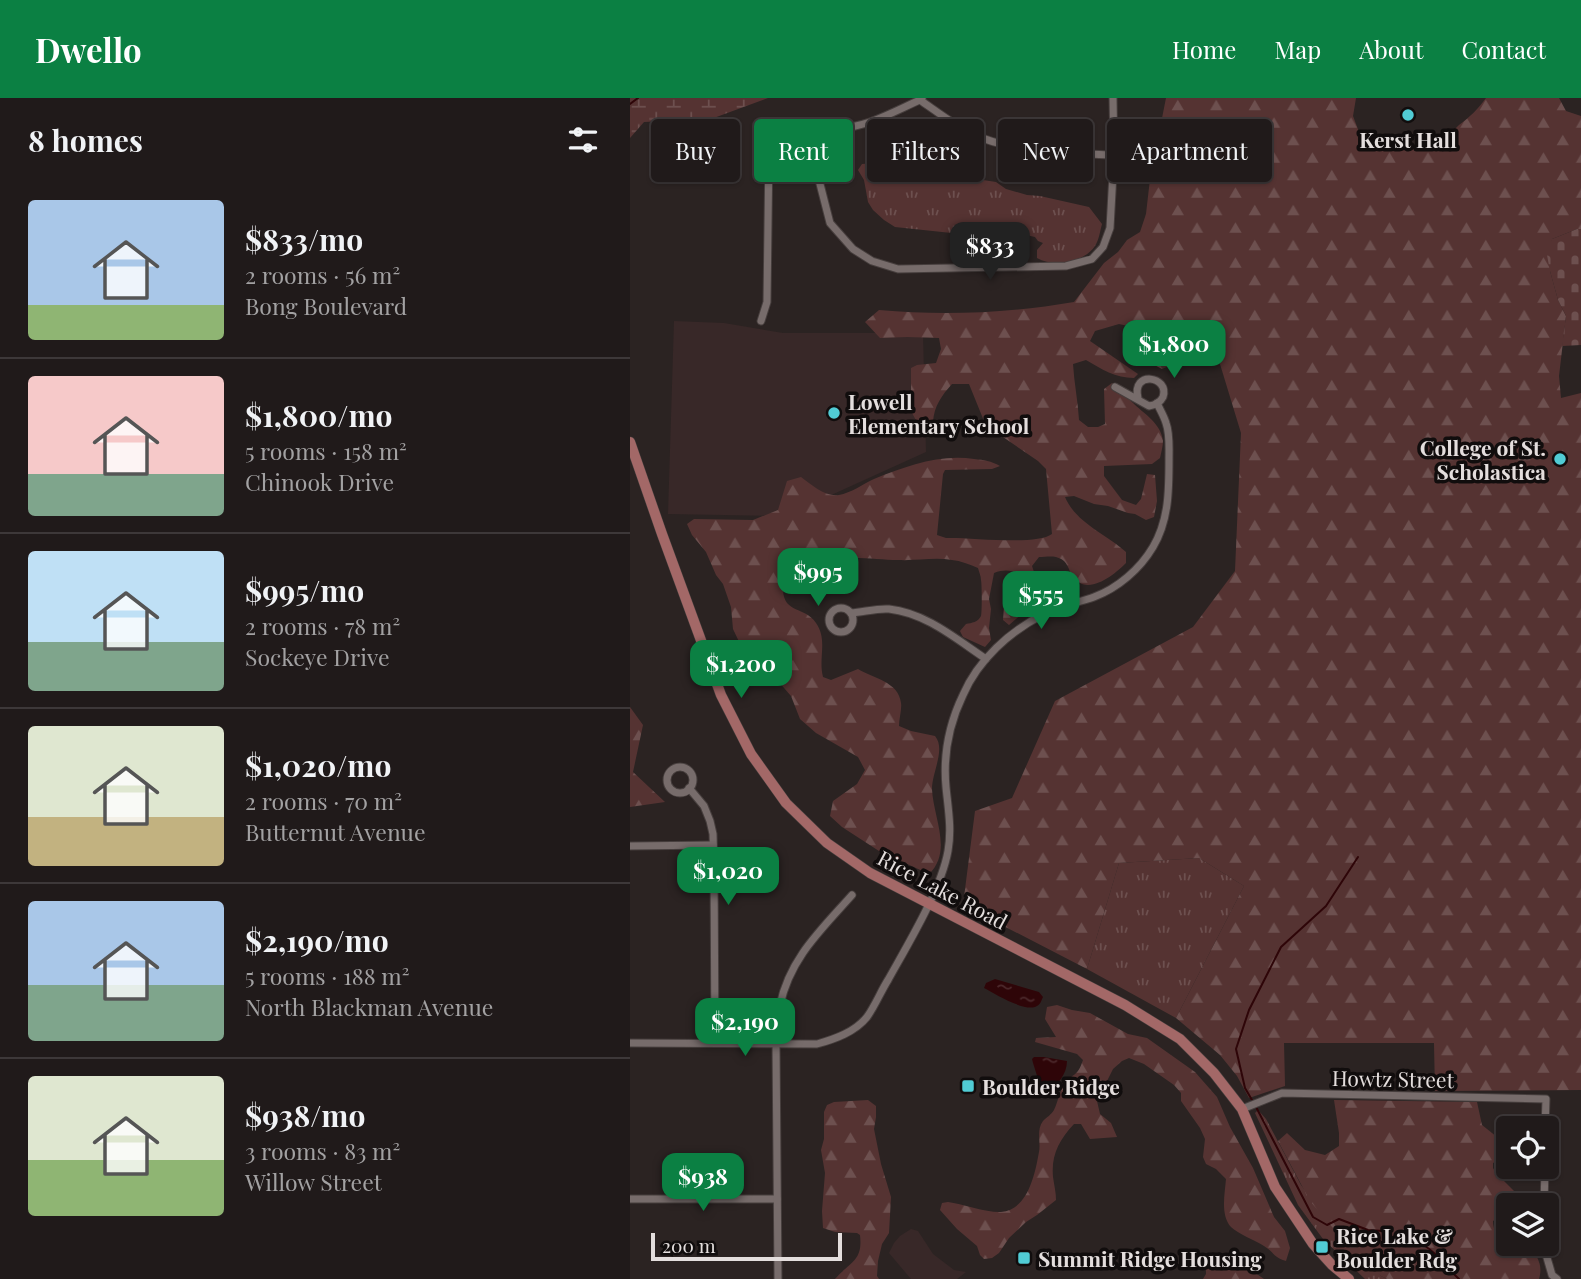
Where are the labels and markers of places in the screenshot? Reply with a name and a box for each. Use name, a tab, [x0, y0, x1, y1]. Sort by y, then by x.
marker: Kerst Hall	[1400, 107, 1416, 123]
place label: Kerst Hall	[1359, 125, 1457, 153]
pin: $833	[949, 222, 1031, 282]
pin: $1,800	[1117, 320, 1231, 380]
place label: Lowell Elementary School	[848, 387, 1030, 439]
marker: Lowell Elementary School	[826, 405, 842, 421]
place label: College of St. Scholastica	[1420, 433, 1546, 485]
marker: College of St. Scholastica	[1552, 451, 1568, 467]
pin: $995	[777, 548, 859, 608]
pin: $555	[1000, 572, 1082, 631]
pin: $1,200	[684, 640, 798, 700]
pin: $1,020	[671, 848, 785, 907]
pin: $2,190	[688, 998, 802, 1058]
place label: Boulder Ridge	[982, 1072, 1120, 1100]
marker: Boulder Ridge	[960, 1078, 976, 1094]
pin: $938	[662, 1154, 744, 1213]
place label: Rice Lake & Boulder Rdg	[1336, 1221, 1457, 1273]
marker: Rice Lake & Boulder Rdg	[1314, 1239, 1330, 1255]
place label: Summit Ridge Housing	[1038, 1244, 1262, 1272]
marker: Summit Ridge Housing	[1016, 1250, 1032, 1266]

